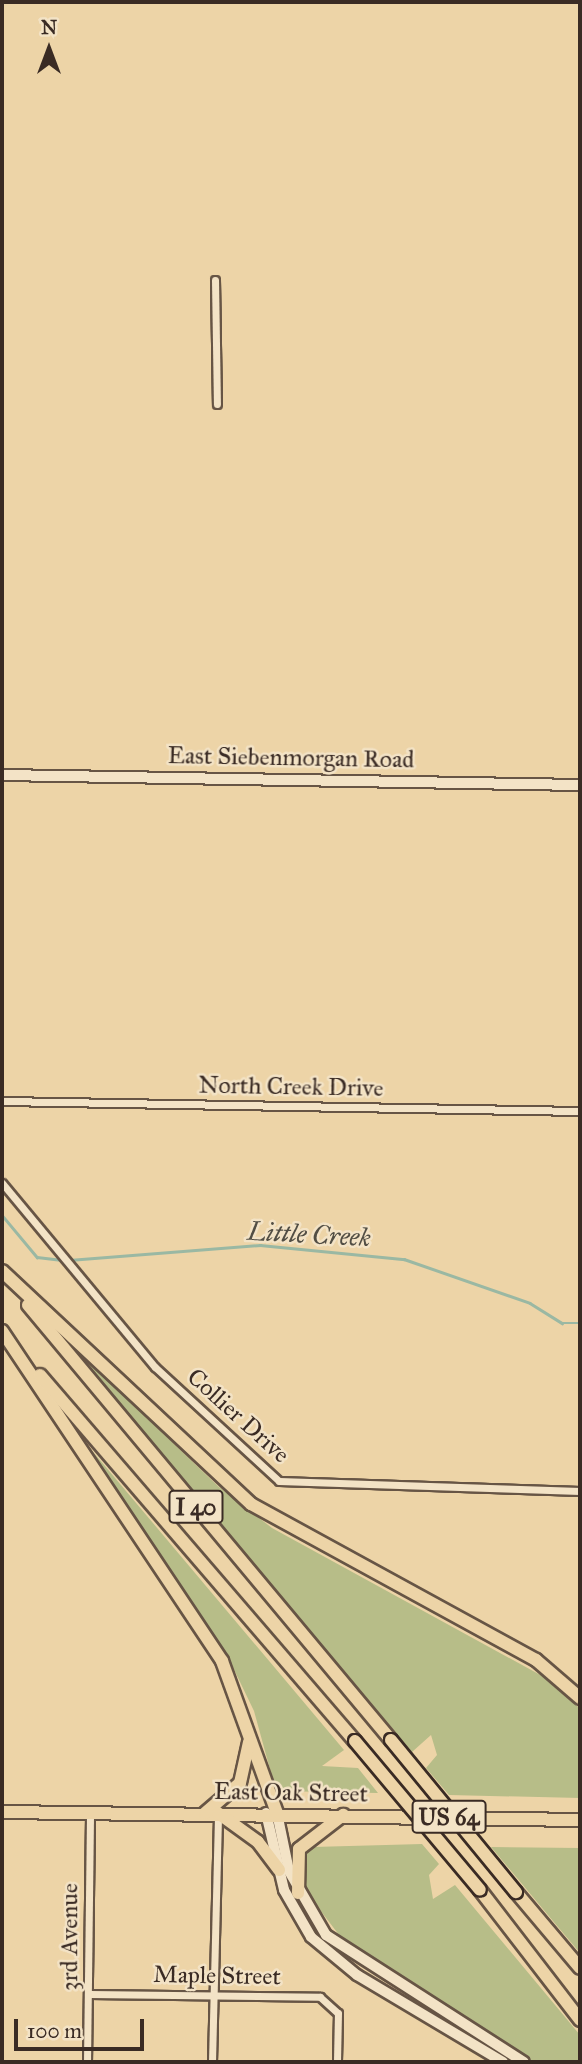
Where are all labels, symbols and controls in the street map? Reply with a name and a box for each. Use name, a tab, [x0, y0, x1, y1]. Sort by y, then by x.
north arrow	[14, 14, 84, 84]
text: N	[41, 16, 57, 39]
street label: East Siebenmorgan Road	[167, 741, 415, 775]
street label: North Creek Drive	[198, 1071, 384, 1103]
water label: Little Creek	[247, 1216, 371, 1254]
street label: Collier Drive	[181, 1363, 295, 1469]
road number: I 40	[168, 1488, 224, 1526]
street label: East Oak Street	[214, 1777, 368, 1809]
road number: US 64	[410, 1798, 488, 1836]
street label: 3rd Avenue	[56, 1883, 84, 1991]
street label: Maple Street	[153, 1960, 281, 1992]
scale bar	[18, 2004, 147, 2048]
text: 100 m	[27, 2018, 82, 2044]

